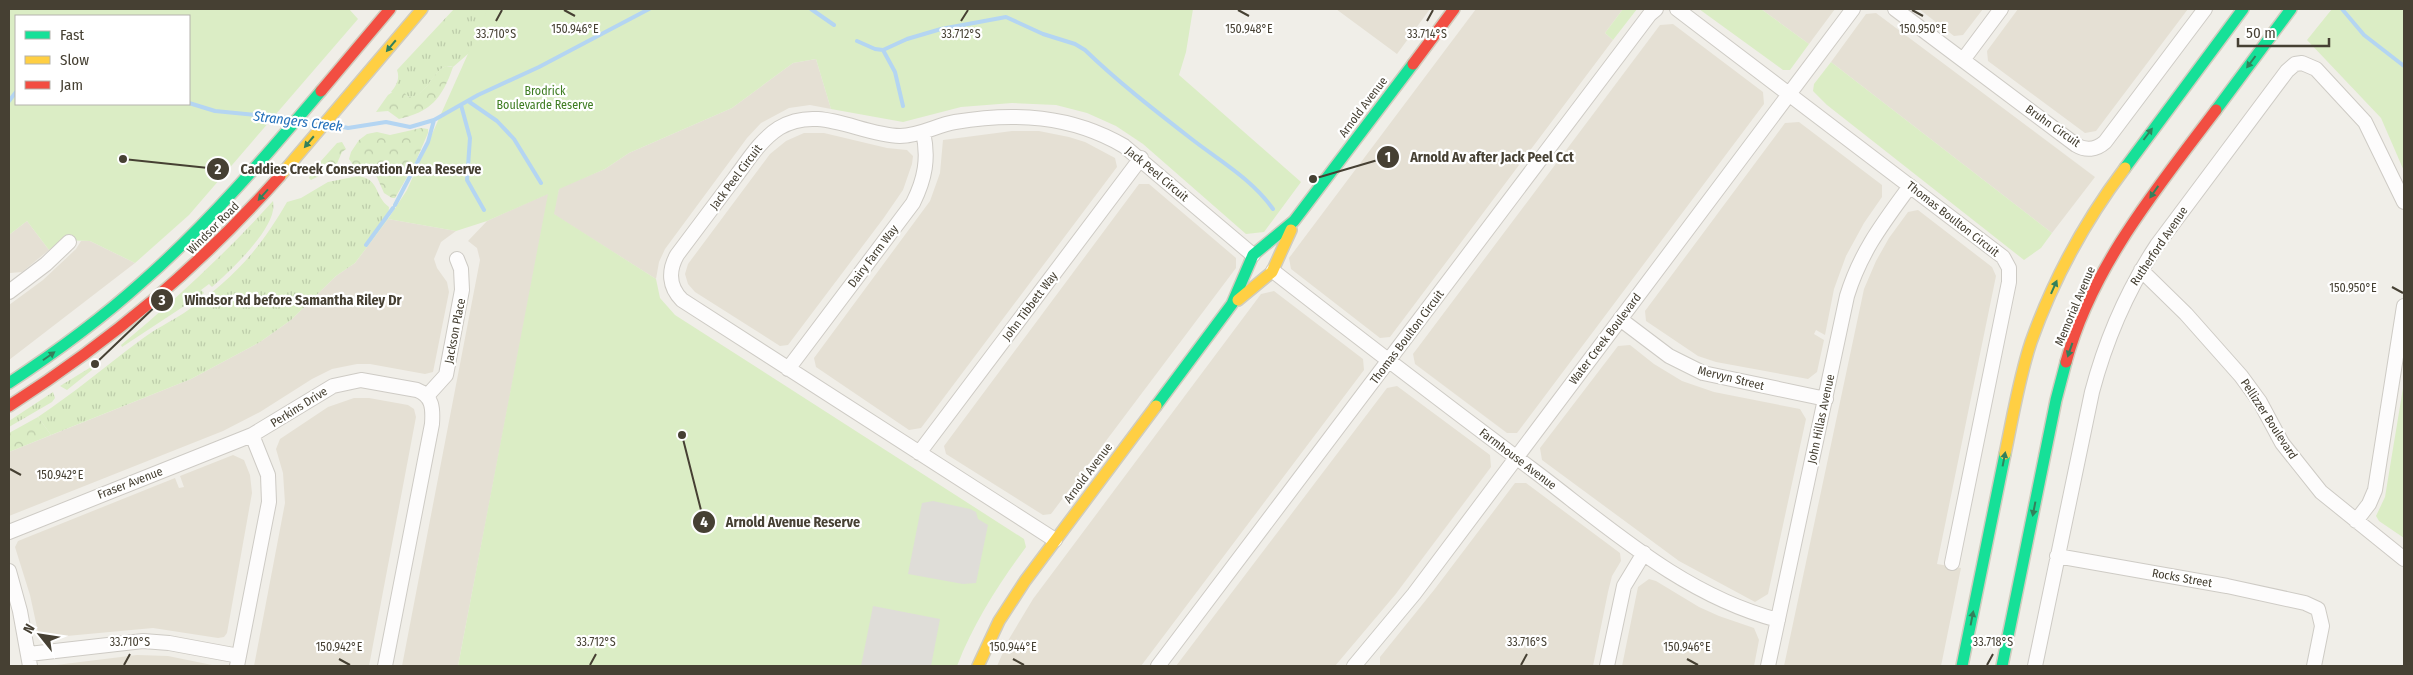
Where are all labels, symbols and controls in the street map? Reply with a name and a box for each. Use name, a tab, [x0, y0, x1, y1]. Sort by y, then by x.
legend	[15, 15, 190, 105]
scale bar	[2238, 15, 2329, 47]
text: 150.946°E	[551, 22, 599, 36]
text: 150.948°E	[1225, 22, 1273, 36]
text: 150.950°E	[1899, 22, 1947, 36]
text: 50 m	[2246, 24, 2276, 42]
text: Fast	[60, 26, 84, 44]
text: 33.710°S	[476, 27, 516, 41]
text: 33.712°S	[941, 27, 981, 41]
text: 33.714°S	[1407, 27, 1447, 41]
one-way arrow	[386, 40, 397, 53]
text: Slow	[60, 51, 89, 69]
one-way arrow	[2246, 55, 2257, 68]
street label: Arnold Avenue	[1336, 74, 1390, 140]
text: Jam	[60, 76, 83, 94]
park label: Brodrick Boulevarde Reserve	[497, 84, 594, 112]
street label: Bruhn Circuit	[2023, 102, 2083, 150]
water label: Strangers Creek	[251, 107, 344, 135]
one-way arrow	[2143, 127, 2153, 141]
one-way arrow	[304, 136, 315, 149]
street label: Jack Peel Circuit	[707, 142, 765, 212]
callout: Arnold Av after Jack Peel Cct	[1376, 143, 1584, 172]
street label: Jack Peel Circuit	[1123, 144, 1191, 204]
text: 1	[1385, 148, 1391, 166]
text: Arnold Av after Jack Peel Cct	[1409, 149, 1575, 166]
callout: Caddies Creek Conservation Area Reserve	[206, 155, 492, 184]
text: 2	[214, 160, 222, 178]
text: Caddies Creek Conservation Area Reserve	[241, 161, 481, 178]
street label: Thomas Boulton Circuit	[1904, 178, 2002, 260]
one-way arrow	[2149, 185, 2159, 199]
one-way arrow	[257, 189, 269, 201]
street label: Windsor Road	[184, 199, 242, 257]
street label: Rutherford Avenue	[2127, 204, 2191, 288]
street label: Dairy Farm Way	[845, 222, 901, 290]
street label: Memorial Avenue	[2052, 264, 2098, 348]
street label: John Tibbett Way	[1000, 268, 1061, 343]
one-way arrow	[2050, 280, 2058, 294]
text: 150.950°E	[2329, 281, 2377, 295]
callout: Windsor Rd before Samantha Riley Dr	[150, 286, 412, 315]
street label: Thomas Boulton Circuit	[1367, 287, 1447, 387]
text: 3	[157, 291, 166, 309]
street label: Water Creek Boulevard	[1566, 291, 1644, 387]
text: Windsor Rd before Samantha Riley Dr	[184, 292, 402, 309]
street label: Jackson Place	[442, 297, 468, 365]
one-way arrow	[2066, 343, 2074, 358]
one-way arrow	[42, 351, 56, 361]
street label: Mervyn Street	[1696, 363, 1766, 393]
street label: John Hillas Avenue	[1805, 373, 1837, 465]
street label: Pellizzer Boulevard	[2238, 376, 2300, 462]
street label: Perkins Drive	[268, 384, 330, 430]
street label: Farmhouse Avenue	[1477, 426, 1559, 493]
street label: Arnold Avenue	[1061, 440, 1115, 506]
one-way arrow	[2000, 452, 2008, 467]
street label: Fraser Avenue	[95, 464, 165, 502]
text: 150.942°E	[37, 468, 84, 482]
one-way arrow	[2030, 501, 2038, 516]
callout: Arnold Avenue Reserve	[691, 508, 870, 537]
text: 4	[700, 513, 708, 531]
text: Arnold Avenue Reserve	[725, 514, 860, 531]
street label: Rocks Street	[2151, 566, 2213, 590]
north arrow	[15, 610, 65, 660]
one-way arrow	[1968, 611, 1976, 626]
text: N	[20, 621, 39, 637]
text: 33.710°S	[110, 635, 150, 649]
text: 33.712°S	[576, 635, 616, 649]
text: 33.716°S	[1507, 635, 1547, 649]
text: 33.718°S	[1973, 635, 2013, 649]
text: 150.942°E	[316, 640, 363, 654]
text: 150.944°E	[989, 640, 1037, 654]
text: 150.946°E	[1663, 640, 1711, 654]

